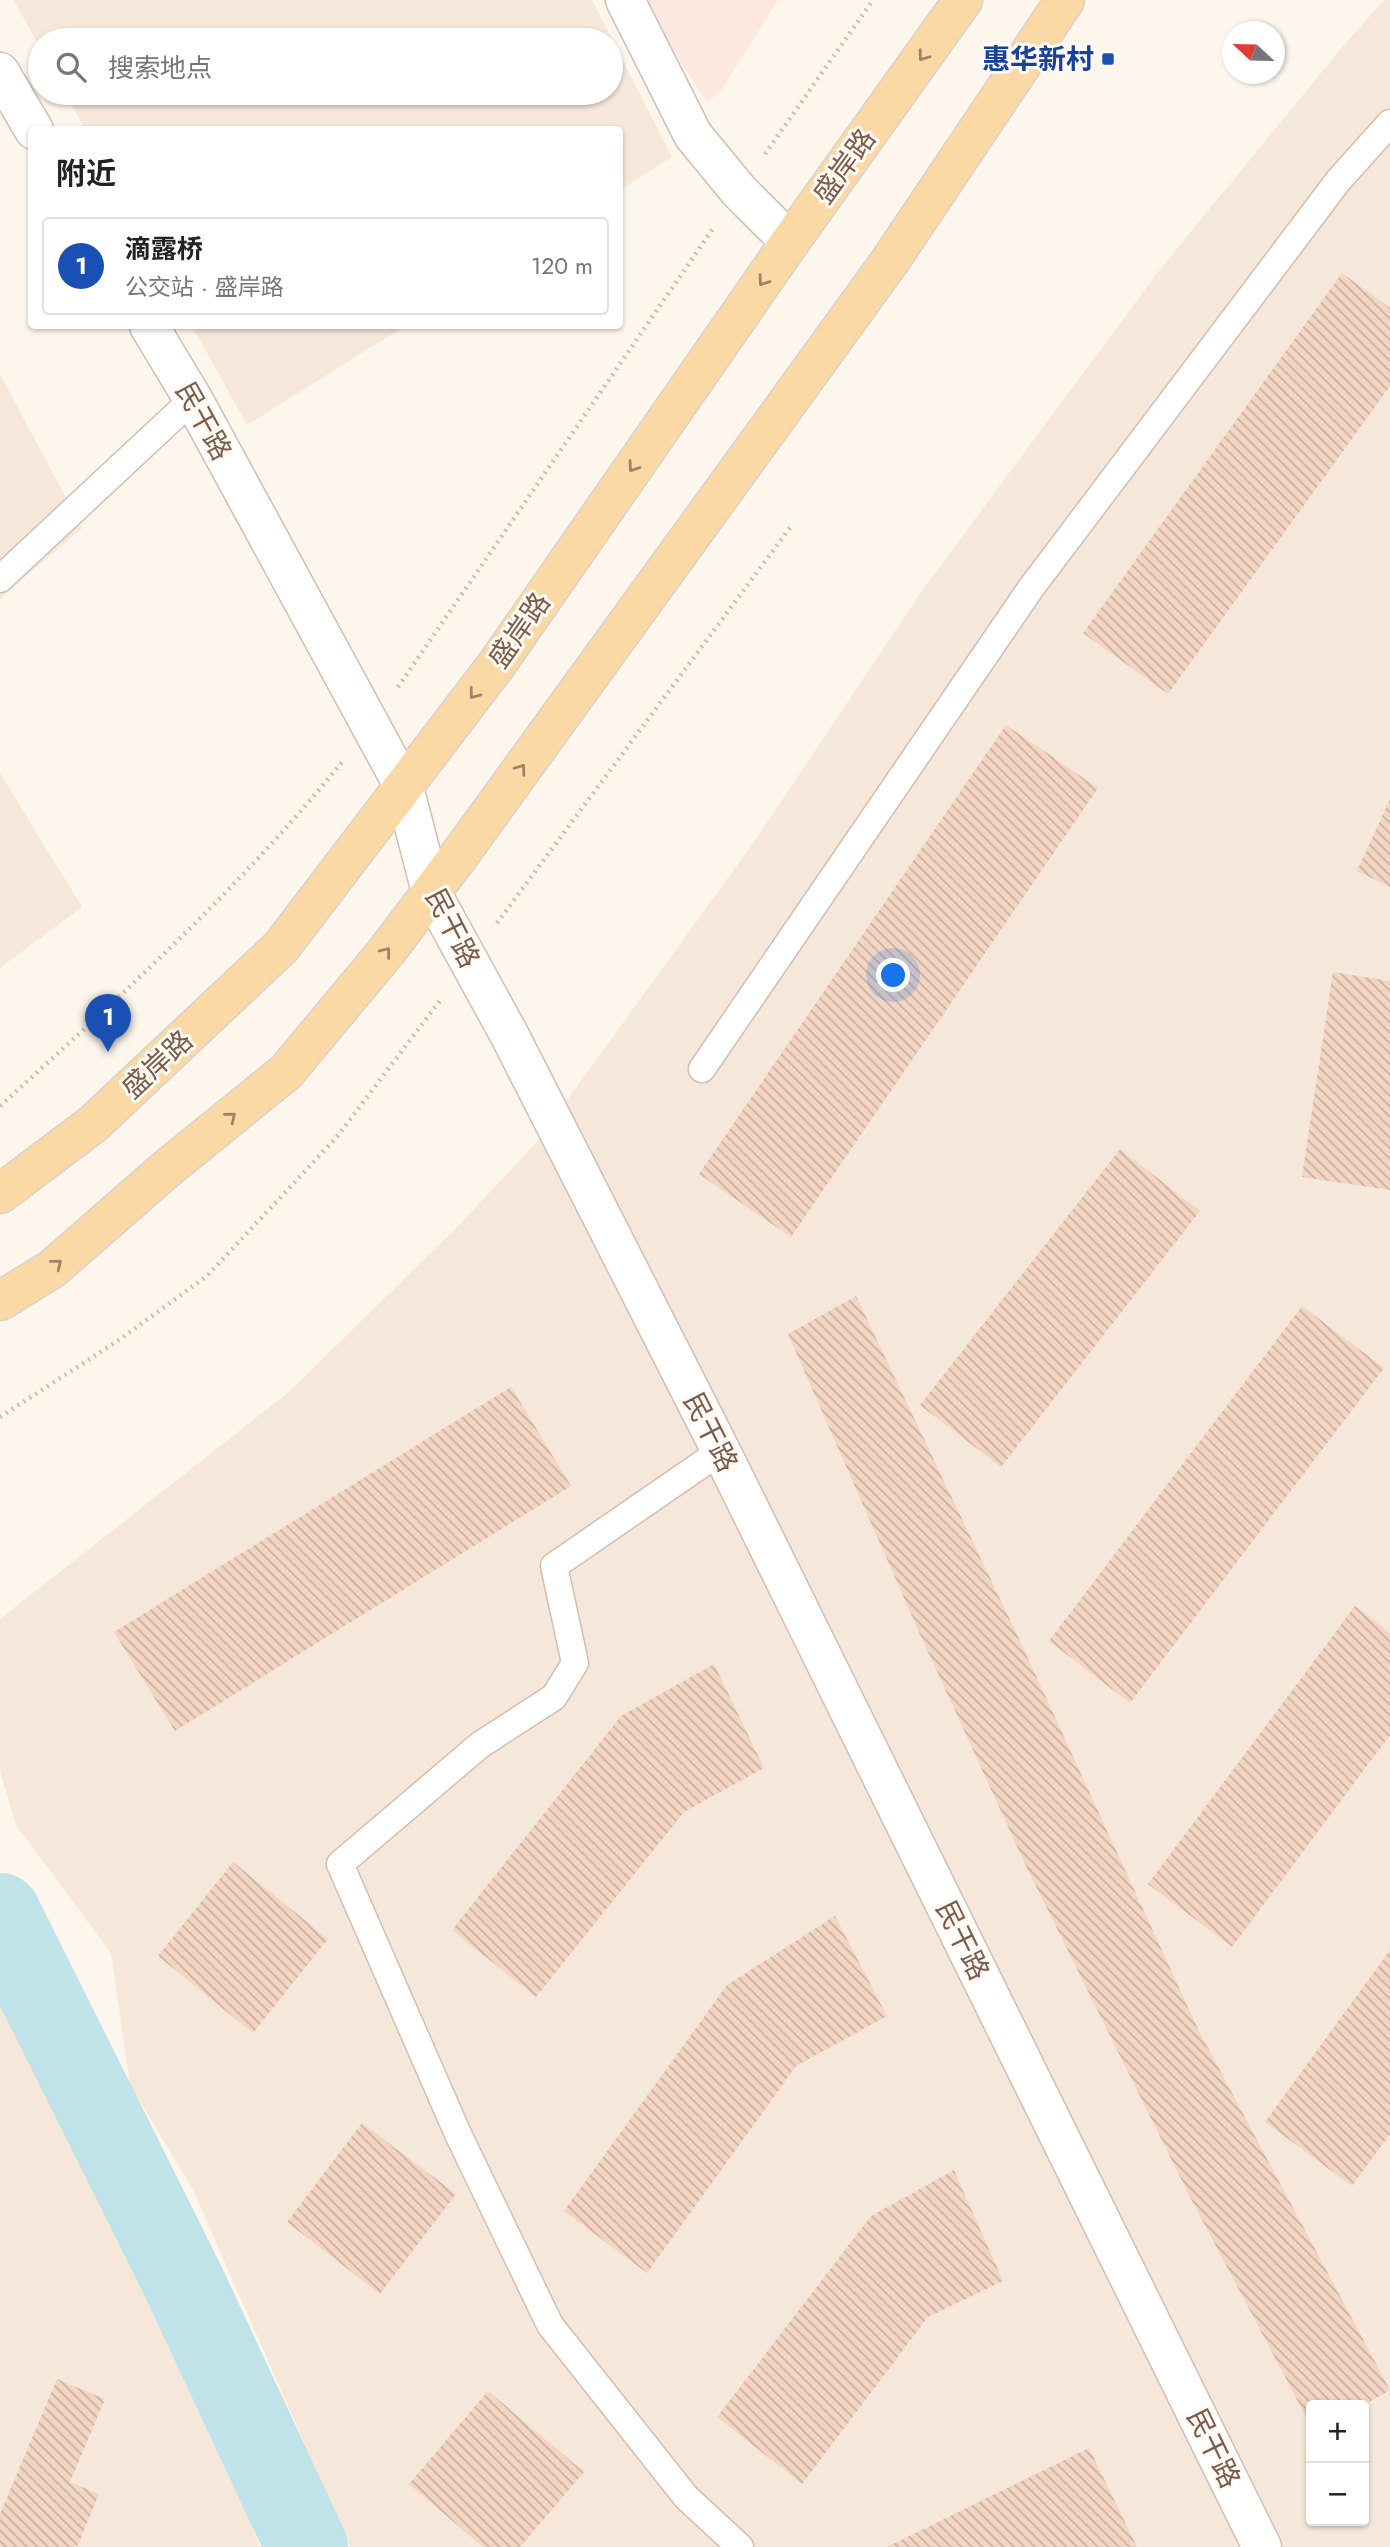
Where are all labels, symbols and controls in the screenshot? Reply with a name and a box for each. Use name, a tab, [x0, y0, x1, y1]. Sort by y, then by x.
north arrow	[1222, 21, 1285, 84]
search box	[28, 28, 623, 105]
place label: 惠华新村	[982, 39, 1094, 80]
icon: search	[52, 48, 90, 86]
one-way arrow	[919, 48, 932, 60]
text: 搜索地点	[108, 49, 212, 87]
marker: 惠华新村	[1100, 51, 1116, 67]
street label: 盛岸路	[803, 120, 886, 212]
text: 附近	[56, 152, 116, 195]
text: 滴露桥	[125, 230, 203, 268]
text: 1	[75, 249, 87, 283]
text: 120 m	[531, 249, 593, 283]
text: 公交站 · 盛岸路	[125, 270, 284, 304]
one-way arrow	[759, 273, 771, 286]
street label: 民干路	[165, 375, 242, 468]
one-way arrow	[628, 460, 641, 473]
street label: 盛岸路	[479, 584, 560, 676]
one-way arrow	[470, 686, 482, 698]
one-way arrow	[513, 764, 525, 777]
street label: 民干路	[415, 881, 490, 975]
one-way arrow	[377, 947, 390, 959]
your location	[876, 958, 910, 992]
pin: 1	[85, 994, 131, 1052]
street label: 盛岸路	[113, 1021, 202, 1108]
one-way arrow	[222, 1113, 235, 1125]
one-way arrow	[49, 1260, 62, 1272]
street label: 民干路	[673, 1385, 748, 1479]
street label: 民干路	[926, 1893, 999, 1987]
map controls	[1306, 2400, 1369, 2526]
button: +	[1306, 2400, 1369, 2463]
street label: 民干路	[1177, 2401, 1250, 2495]
button: −	[1306, 2463, 1369, 2526]

